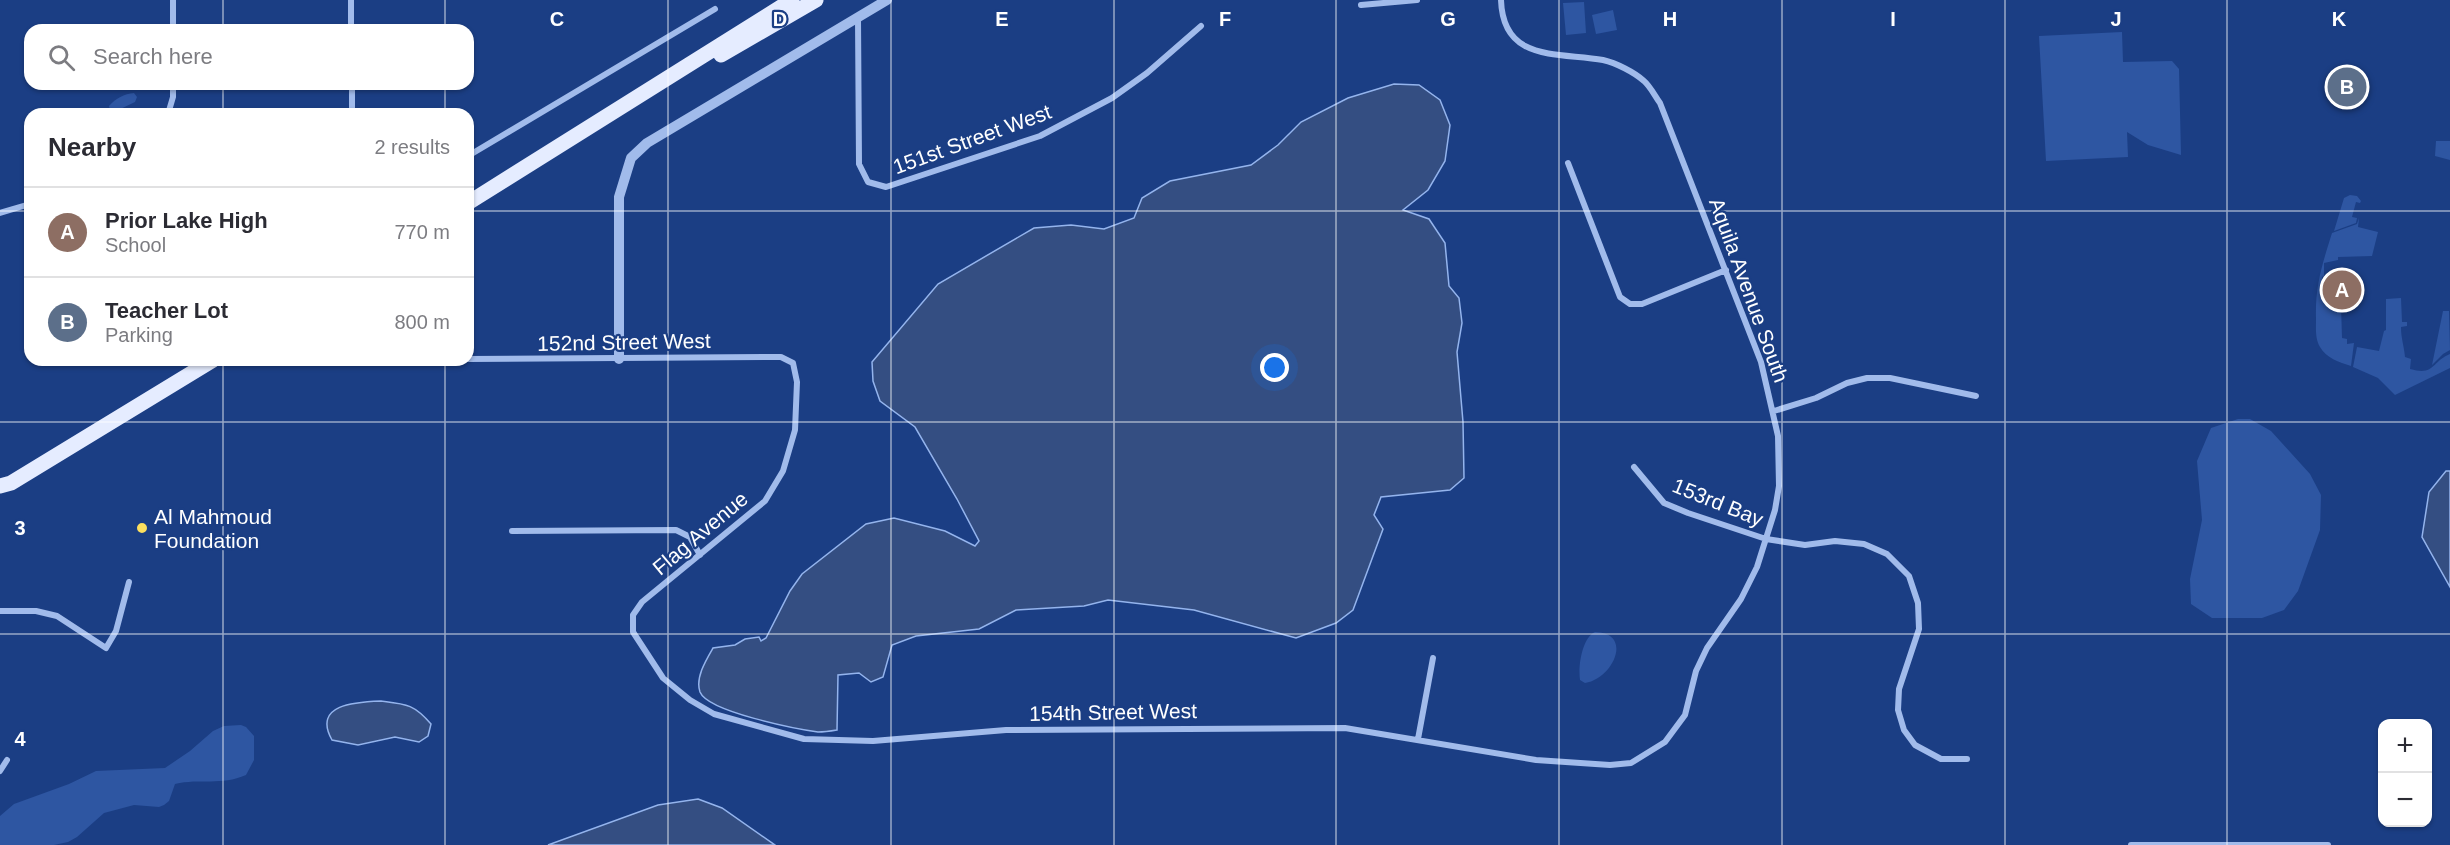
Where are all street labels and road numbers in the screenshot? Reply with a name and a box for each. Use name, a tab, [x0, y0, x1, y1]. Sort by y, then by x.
street label: 151st Street West	[890, 100, 1054, 178]
street label: Aquila Avenue South	[1705, 195, 1793, 385]
street label: 152nd Street West	[537, 329, 711, 355]
street label: 153rd Bay	[1669, 473, 1767, 531]
street label: Flag Avenue	[648, 487, 752, 579]
street label: 154th Street West	[1029, 699, 1197, 725]

